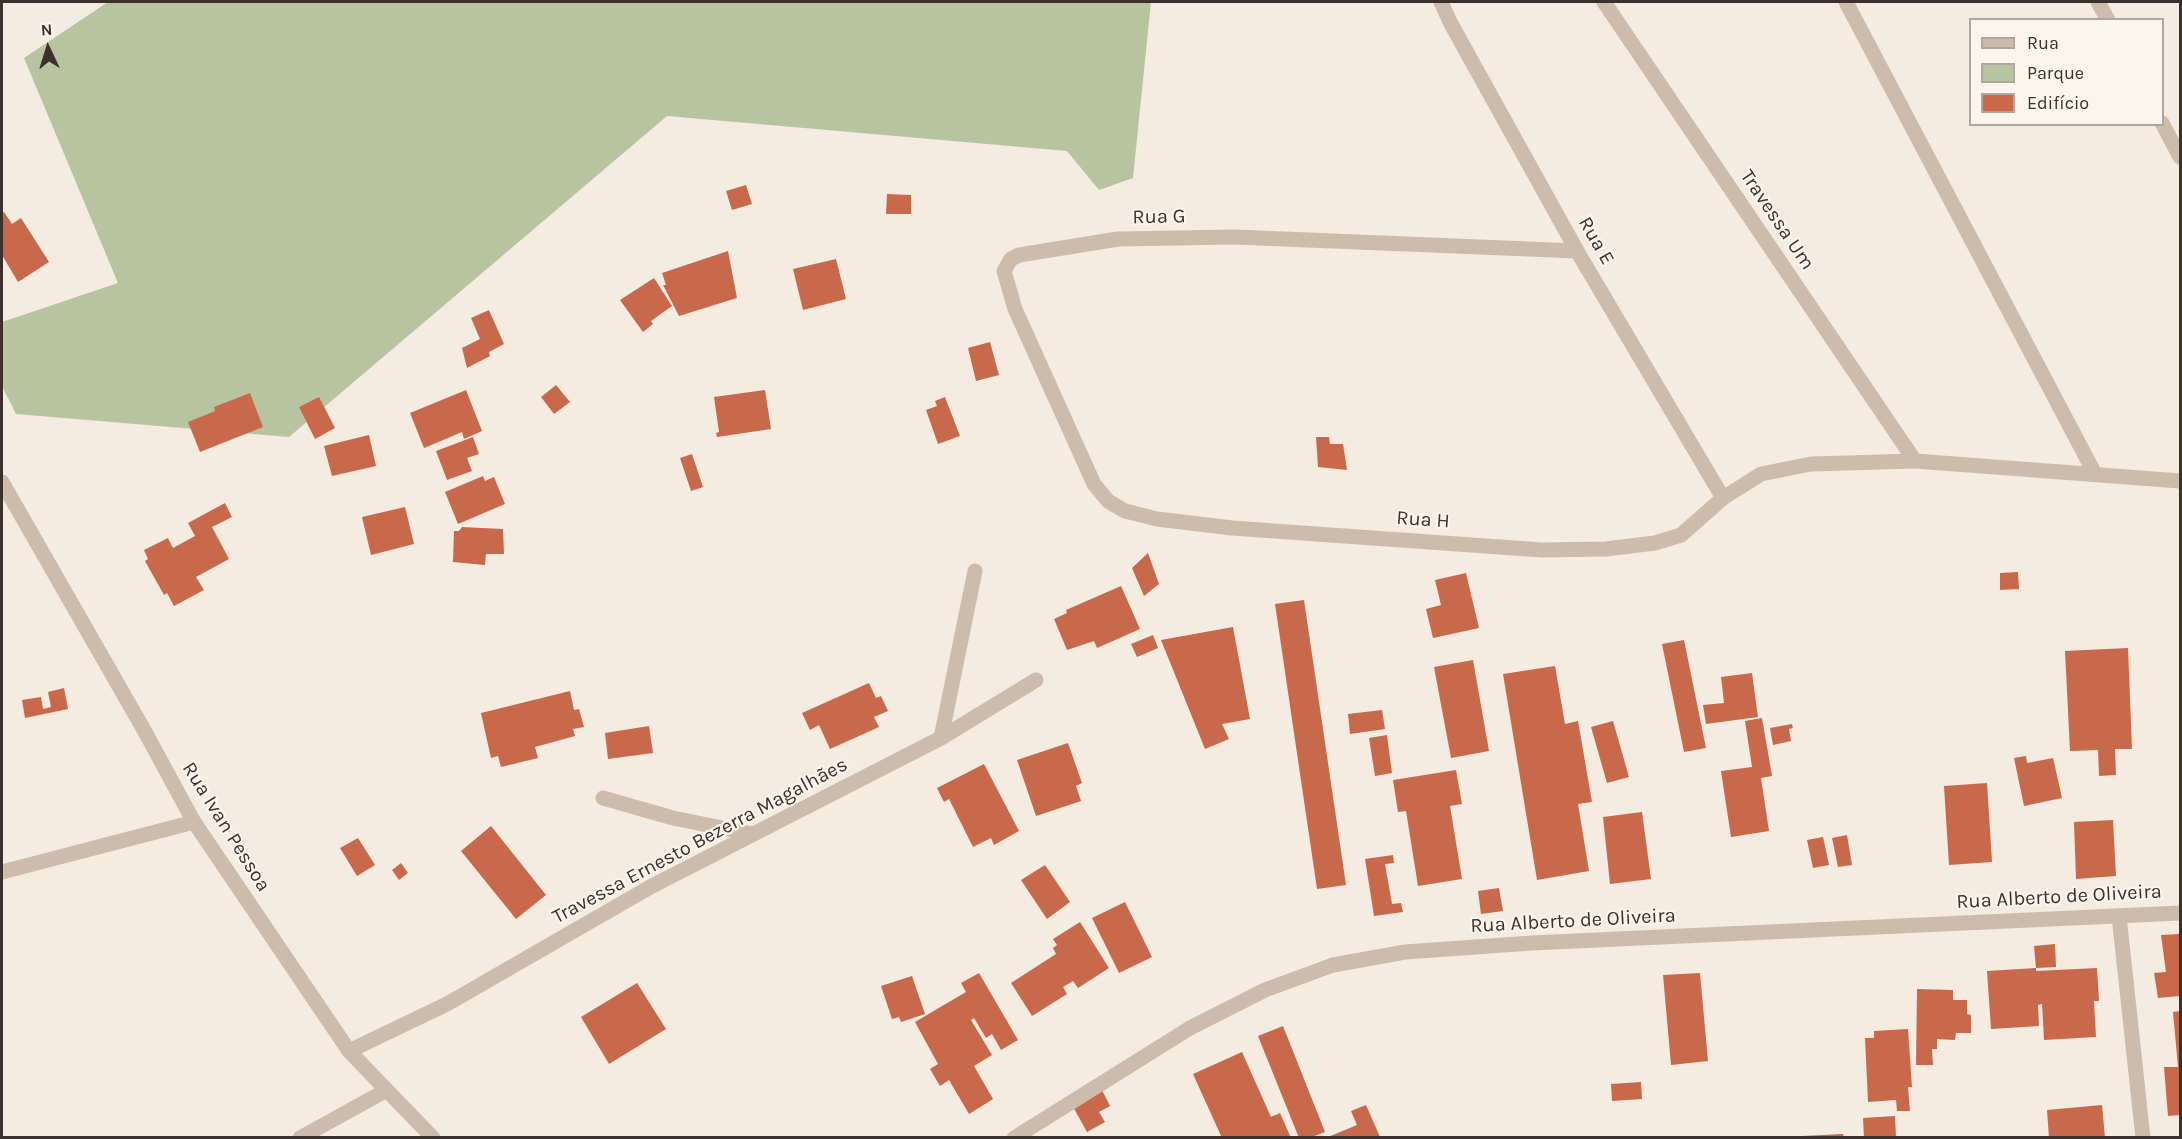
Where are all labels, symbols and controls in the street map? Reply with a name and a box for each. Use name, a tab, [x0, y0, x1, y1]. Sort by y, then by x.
north arrow	[18, 18, 78, 78]
legend	[1969, 18, 2164, 126]
text: N	[40, 20, 53, 39]
text: Rua	[2027, 32, 2059, 54]
text: Parque	[2027, 62, 2084, 84]
text: Edifício	[2027, 92, 2089, 114]
street label: Travessa Um	[1735, 165, 1819, 275]
street label: Rua G	[1132, 205, 1186, 229]
street label: Rua E	[1573, 213, 1619, 269]
street label: Rua H	[1395, 506, 1451, 534]
street label: Travessa Ernesto Bezerra Magalhães	[548, 753, 852, 929]
street label: Rua Ivan Pessoa	[177, 758, 275, 896]
street label: Rua Alberto de Oliveira	[1956, 880, 2162, 914]
street label: Rua Alberto de Oliveira	[1470, 904, 1676, 938]

